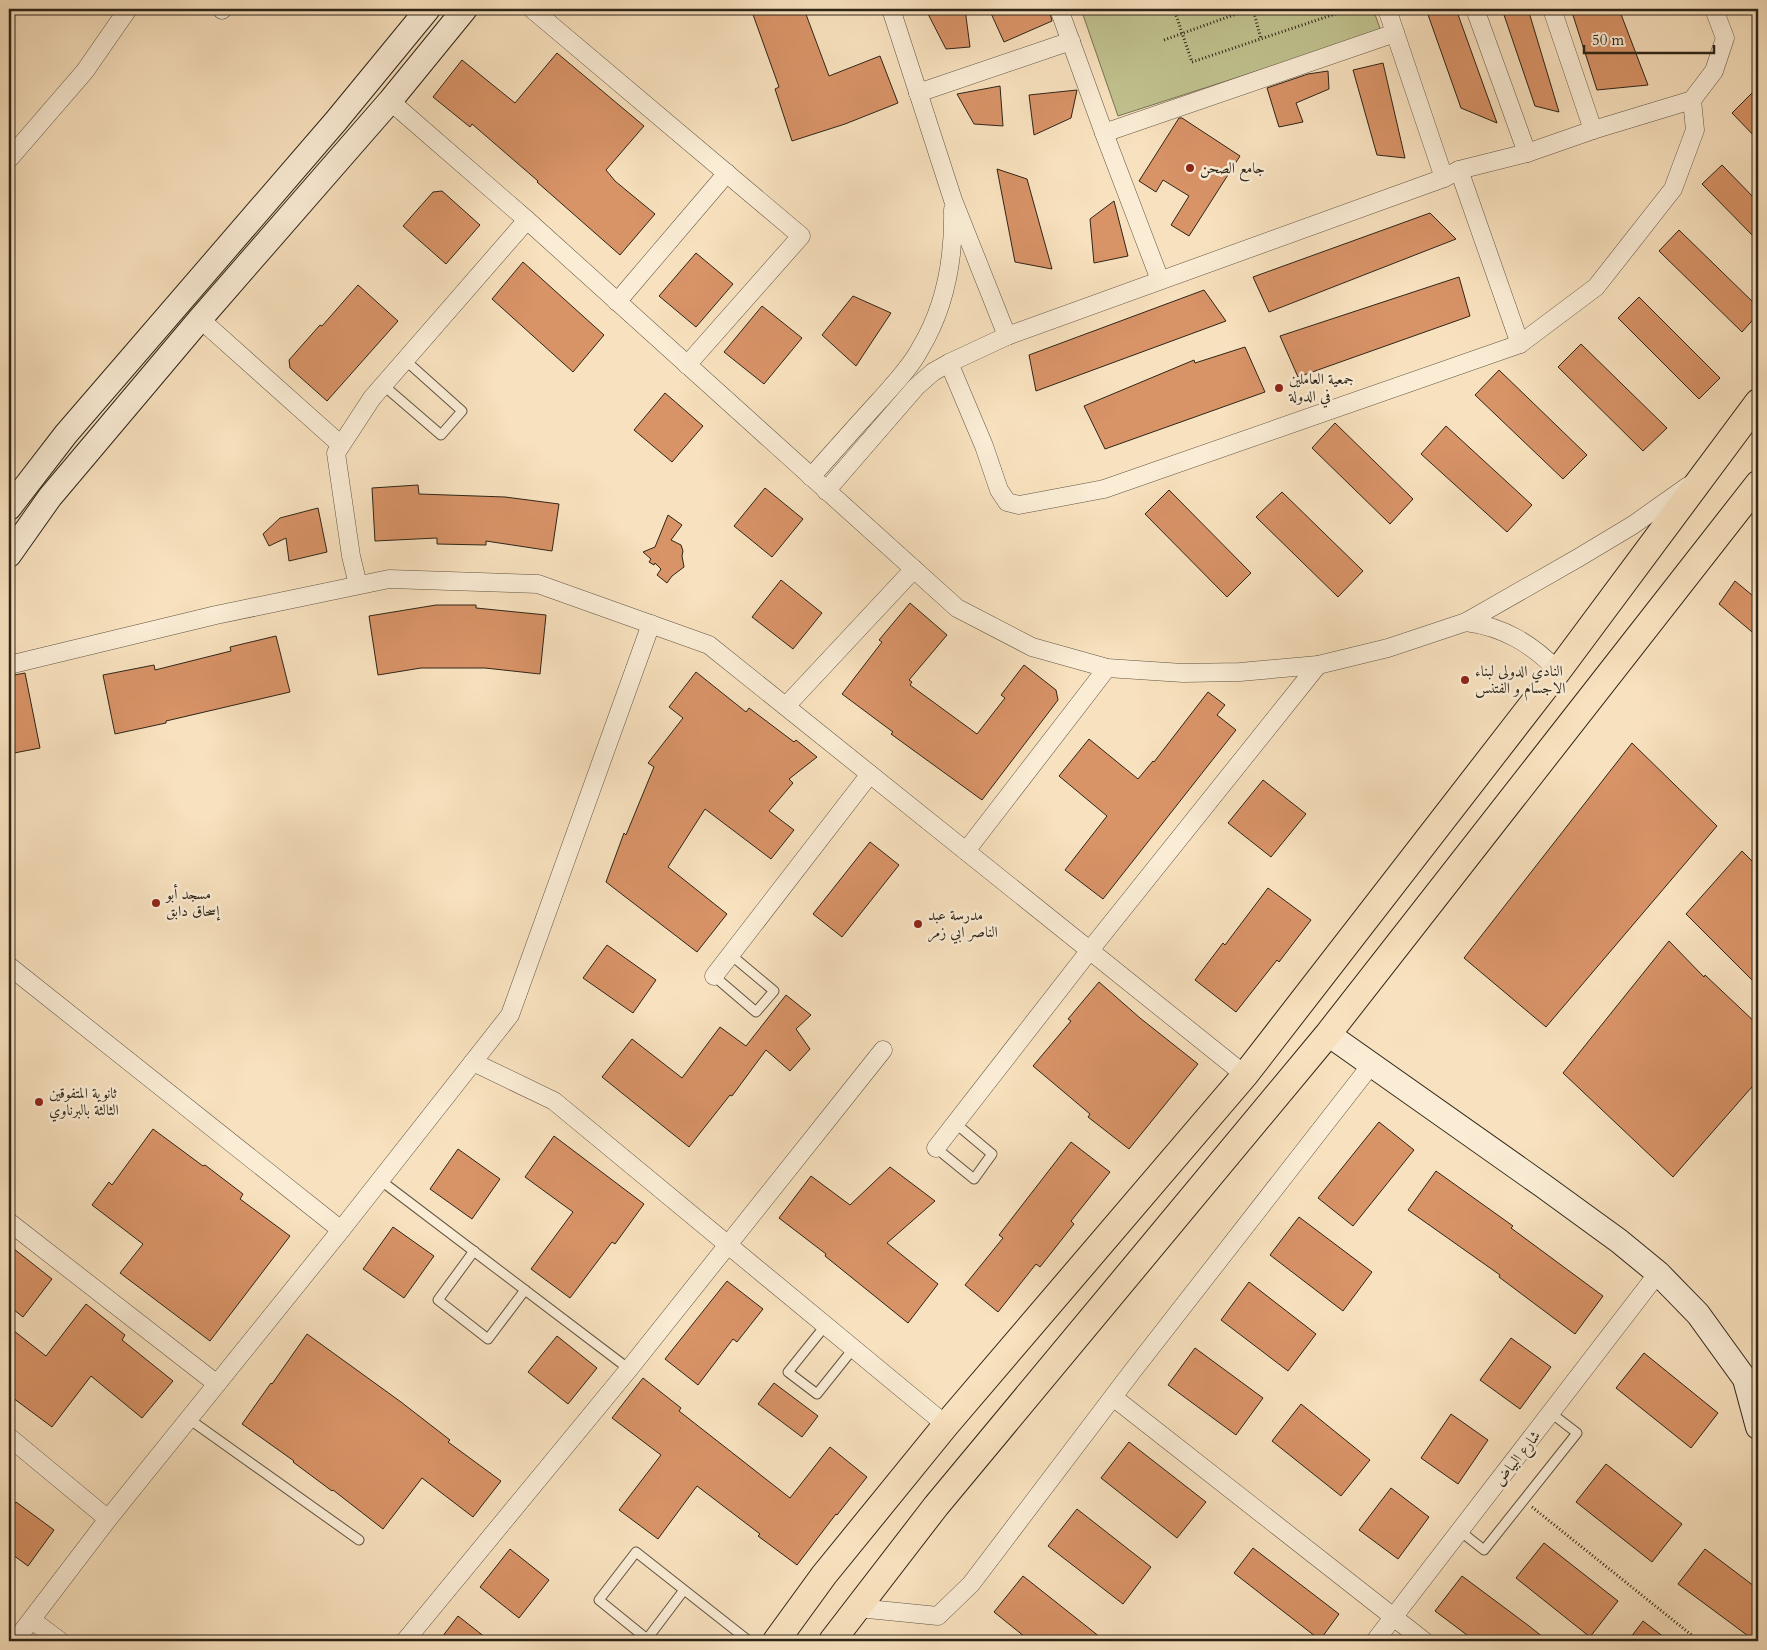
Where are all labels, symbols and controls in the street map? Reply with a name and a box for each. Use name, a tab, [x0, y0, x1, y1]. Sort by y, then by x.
scale bar	[1584, 22, 1714, 54]
text: 50 m	[1592, 30, 1624, 50]
place label: جامع الصحن	[1200, 158, 1265, 182]
marker: جامع الصحن	[1184, 162, 1196, 174]
place label: جمعية العاملين في الدولة	[1288, 369, 1354, 408]
marker: جمعية العاملين في الدولة	[1273, 382, 1285, 394]
place label: النادي الدولي لبناء الاجسام و الفتنس	[1475, 661, 1566, 701]
marker: النادي الدولي لبناء الاجسام و الفتنس	[1459, 674, 1471, 686]
place label: مسجد أبو إسحاق دابق	[164, 883, 221, 921]
marker: مسجد أبو إسحاق دابق	[150, 897, 162, 909]
place label: مدرسة عبد الناصر ابي زمر	[928, 905, 998, 944]
marker: مدرسة عبد الناصر ابي زمر	[912, 918, 924, 930]
place label: ثانوية المتفوقين الثالثة بالبرناوي	[49, 1083, 119, 1122]
marker: ثانوية المتفوقين الثالثة بالبرناوي	[33, 1096, 45, 1108]
street label: شارع البياض	[1489, 1426, 1547, 1492]

